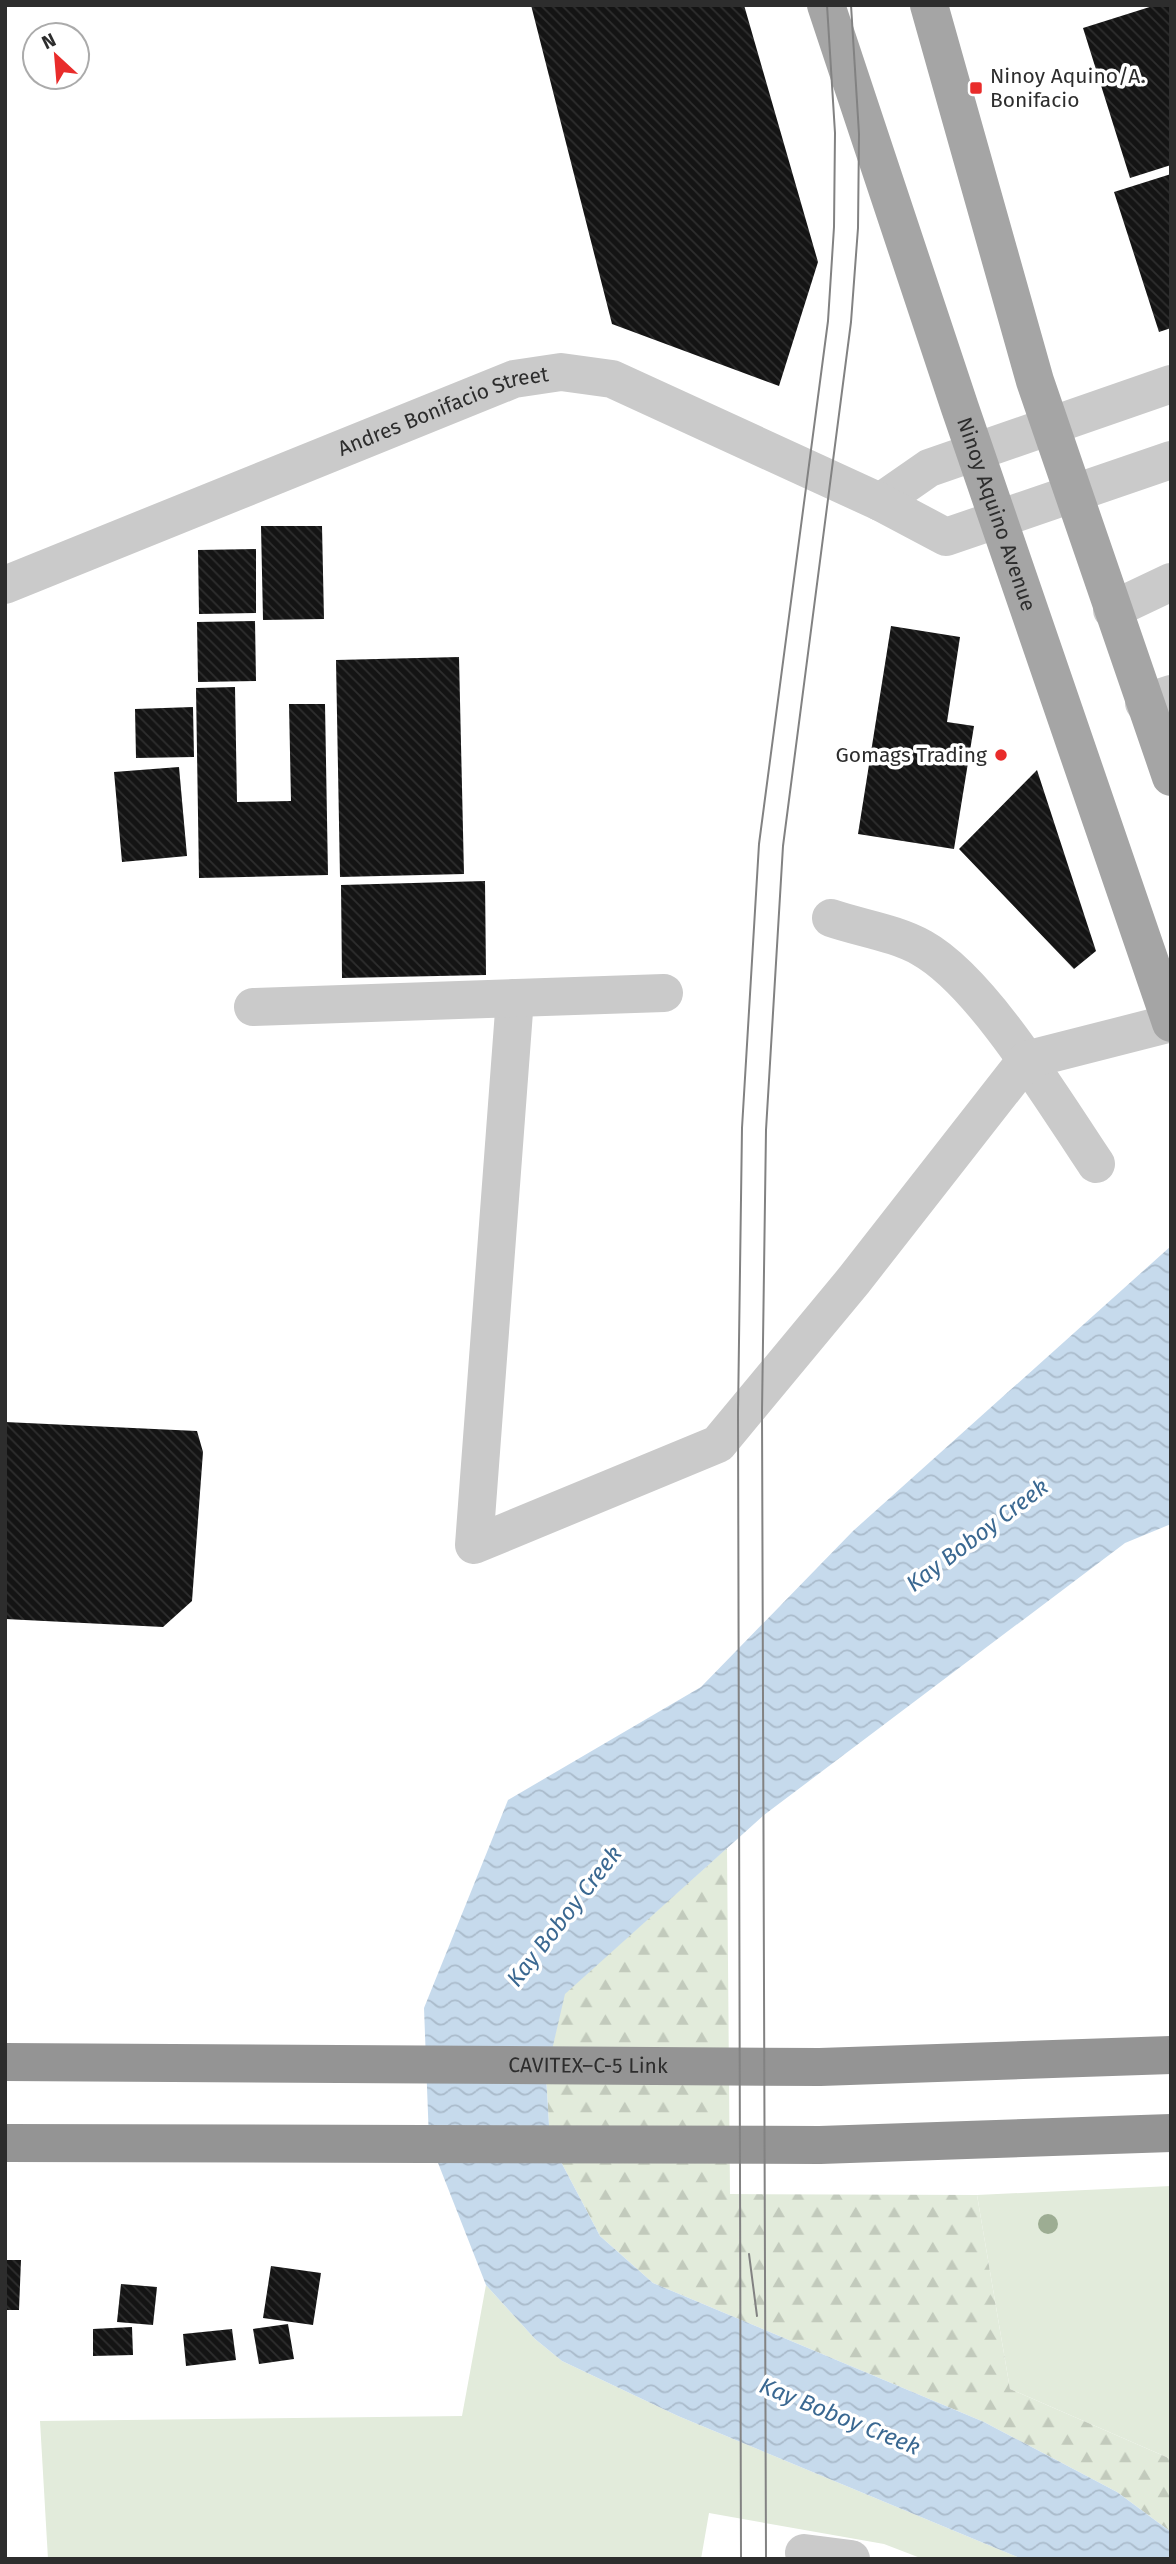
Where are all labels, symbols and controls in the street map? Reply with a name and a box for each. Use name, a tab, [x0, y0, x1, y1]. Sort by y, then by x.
north arrow	[21, 21, 91, 91]
text: N	[38, 28, 59, 54]
place label: Ninoy Aquino/A. Bonifacio	[990, 63, 1145, 113]
marker: Ninoy Aquino/A. Bonifacio	[968, 80, 984, 96]
street label: Andres Bonifacio Street	[334, 361, 551, 462]
street label: Ninoy Aquino Avenue	[951, 414, 1042, 615]
place label: Gomags Trading	[835, 742, 987, 768]
marker: Gomags Trading	[993, 747, 1009, 763]
water label: Kay Boboy Creek	[900, 1472, 1054, 1598]
water label: Kay Boboy Creek	[500, 1840, 628, 1992]
street label: CAVITEX–C-5 Link	[508, 2052, 668, 2079]
water label: Kay Boboy Creek	[756, 2371, 924, 2461]

